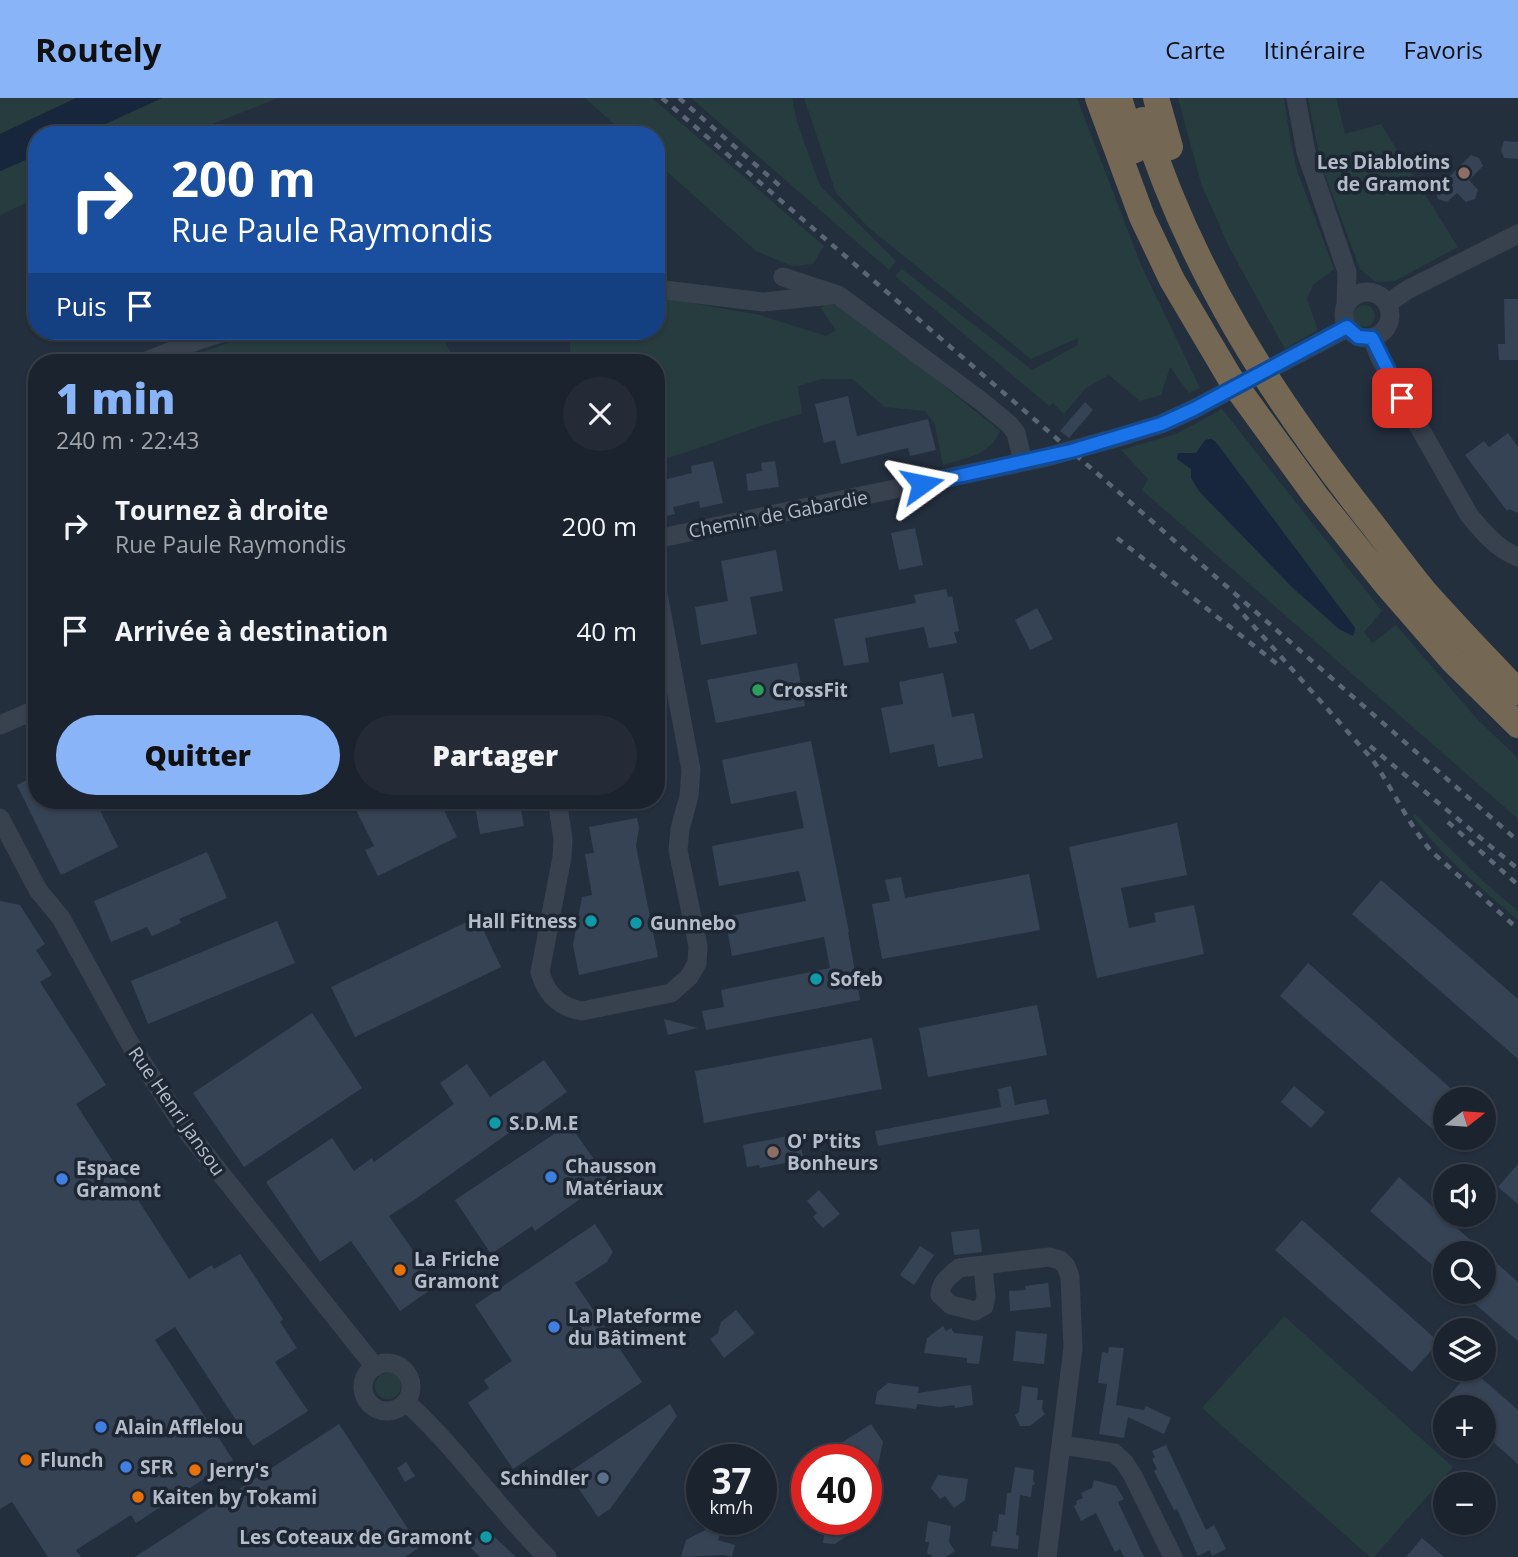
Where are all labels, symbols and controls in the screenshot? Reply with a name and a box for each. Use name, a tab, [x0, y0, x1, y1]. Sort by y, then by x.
text: Routely	[35, 27, 162, 72]
text: Carte	[1165, 33, 1226, 66]
text: Itinéraire	[1264, 33, 1366, 66]
text: Favoris	[1404, 33, 1483, 66]
text: 200 m	[171, 145, 316, 211]
place label: Les Diablotins de Gramont	[1317, 149, 1450, 197]
icon: right	[56, 154, 147, 245]
marker: Les Diablotins de Gramont	[1456, 165, 1472, 181]
text: Rue Paule Raymondis	[171, 208, 493, 251]
icon: arrive	[121, 287, 159, 325]
text: Puis	[56, 288, 107, 324]
pin	[1372, 368, 1432, 428]
text: 1 min	[56, 369, 175, 426]
button: close	[563, 377, 637, 451]
icon: arrive	[1383, 379, 1421, 417]
text: 240 m · 22:43	[56, 424, 199, 456]
position arrow	[885, 447, 959, 521]
street label: Chemin de Gabardie	[686, 484, 870, 544]
text: Tournez à droite	[115, 492, 328, 528]
icon: right	[56, 507, 94, 545]
text: 200 m	[562, 508, 637, 544]
text: Rue Paule Raymondis	[115, 528, 346, 560]
icon: arrive	[56, 612, 94, 650]
text: Arrivée à destination	[115, 613, 388, 649]
text: 40 m	[576, 613, 637, 649]
place label: CrossFit	[772, 677, 848, 703]
marker: CrossFit	[750, 682, 766, 698]
button: Quitter	[56, 715, 340, 795]
button: Partager	[354, 715, 637, 795]
place label: Hall Fitness	[467, 908, 577, 934]
place label: Gunnebo	[650, 910, 736, 936]
marker: Hall Fitness	[583, 913, 599, 929]
marker: Gunnebo	[628, 915, 644, 931]
place label: Sofeb	[830, 966, 883, 992]
marker: Sofeb	[808, 971, 824, 987]
street label: Rue Henri Jansou	[123, 1041, 231, 1181]
north arrow	[1433, 1087, 1496, 1150]
map controls	[1433, 1087, 1496, 1535]
place label: S.D.M.E	[509, 1110, 578, 1136]
marker: S.D.M.E	[487, 1115, 503, 1131]
place label: O' P'tits Bonheurs	[787, 1128, 878, 1176]
marker: O' P'tits Bonheurs	[765, 1144, 781, 1160]
place label: Chausson Matériaux	[565, 1153, 663, 1201]
place label: Espace Gramont	[76, 1155, 161, 1203]
button: sound	[1433, 1164, 1496, 1227]
marker: Chausson Matériaux	[543, 1169, 559, 1185]
marker: Espace Gramont	[54, 1171, 70, 1187]
button: search	[1433, 1241, 1496, 1304]
place label: La Friche Gramont	[414, 1246, 499, 1294]
marker: La Friche Gramont	[392, 1262, 408, 1278]
place label: La Plateforme du Bâtiment	[568, 1303, 701, 1351]
button: layers	[1433, 1318, 1496, 1381]
marker: La Plateforme du Bâtiment	[546, 1319, 562, 1335]
button: +	[1433, 1395, 1496, 1458]
place label: Alain Afflelou	[115, 1414, 244, 1440]
marker: Alain Afflelou	[93, 1419, 109, 1435]
speed limit sign: 40	[791, 1444, 882, 1535]
place label: Flunch	[40, 1447, 103, 1473]
marker: Flunch	[18, 1452, 34, 1468]
place label: SFR	[140, 1454, 174, 1480]
place label: Jerry's	[207, 1457, 269, 1483]
text: 37	[711, 1457, 752, 1504]
marker: SFR	[118, 1459, 134, 1475]
marker: Jerry's	[187, 1462, 203, 1478]
place label: Schindler	[500, 1465, 589, 1491]
marker: Schindler	[595, 1470, 611, 1486]
button: −	[1433, 1472, 1496, 1535]
place label: Kaiten by Tokami	[152, 1484, 317, 1510]
marker: Kaiten by Tokami	[130, 1489, 146, 1505]
text: km/h	[710, 1495, 753, 1519]
place label: Les Coteaux de Gramont	[239, 1524, 472, 1550]
marker: Les Coteaux de Gramont	[478, 1529, 494, 1545]

